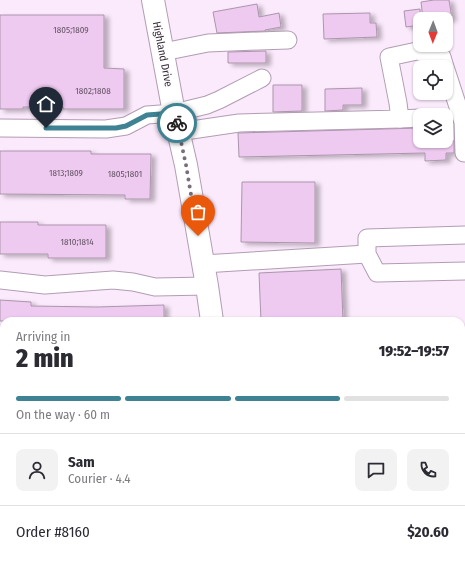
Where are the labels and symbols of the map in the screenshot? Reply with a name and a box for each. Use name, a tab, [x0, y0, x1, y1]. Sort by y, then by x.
north arrow	[413, 12, 453, 52]
street label: Highland Drive	[150, 20, 175, 88]
house number: 1805;1809	[53, 25, 89, 35]
house number: 1802;1808	[75, 86, 111, 96]
pin	[29, 87, 63, 128]
courier	[157, 103, 197, 143]
house number: 1813;1809	[49, 168, 83, 178]
house number: 1805;1801	[108, 169, 142, 179]
pin	[181, 195, 215, 236]
house number: 1810;1814	[60, 237, 94, 247]

